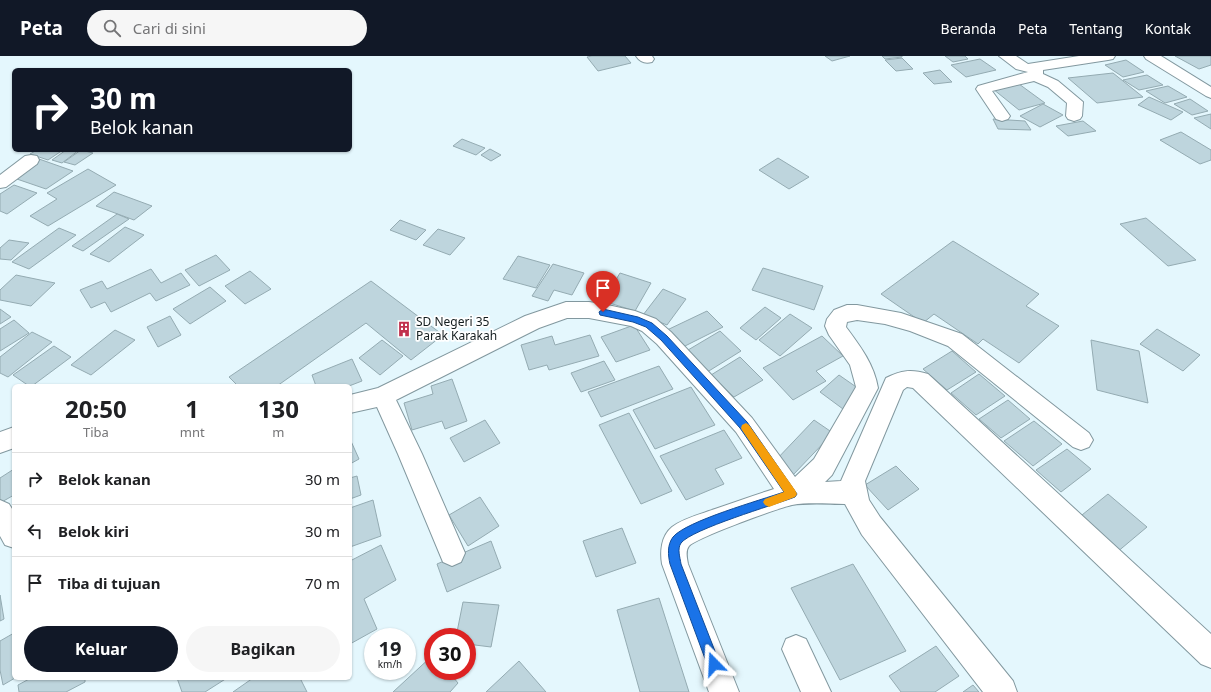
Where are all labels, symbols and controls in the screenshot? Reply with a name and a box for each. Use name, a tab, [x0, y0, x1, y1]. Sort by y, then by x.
search box	[87, 10, 367, 46]
text: Peta	[20, 15, 63, 41]
icon: search	[101, 17, 123, 39]
text: Cari di sini	[133, 18, 206, 38]
text: Beranda	[941, 19, 996, 38]
text: Peta	[1018, 19, 1047, 38]
text: Tentang	[1069, 19, 1123, 38]
text: Kontak	[1145, 19, 1191, 38]
text: 30 m	[90, 79, 157, 117]
icon: right	[24, 84, 76, 136]
text: Belok kanan	[90, 115, 194, 139]
pin	[586, 271, 620, 312]
icon: arrive	[592, 277, 614, 299]
place label: SD Negeri 35 Parak Karakah	[416, 313, 497, 344]
building icon: SD Negeri 35 Parak Karakah	[395, 320, 413, 338]
text: 20:50	[65, 392, 127, 425]
text: 1	[185, 392, 199, 425]
text: 130	[258, 392, 299, 425]
text: Tiba	[83, 423, 109, 441]
text: mnt	[180, 423, 205, 441]
text: m	[272, 423, 284, 441]
icon: right	[24, 468, 46, 490]
text: Belok kanan	[58, 469, 151, 489]
text: 30 m	[305, 469, 340, 489]
icon: left	[24, 520, 46, 542]
text: Belok kiri	[58, 521, 129, 541]
text: 30 m	[305, 521, 340, 541]
icon: arrive	[24, 572, 46, 594]
text: Tiba di tujuan	[58, 573, 161, 593]
text: 70 m	[305, 573, 340, 593]
button: Keluar	[24, 626, 178, 672]
button: Bagikan	[186, 626, 340, 672]
speed limit sign: 30	[424, 628, 476, 680]
text: 19	[379, 635, 401, 662]
position arrow	[693, 643, 735, 685]
text: km/h	[378, 657, 402, 671]

